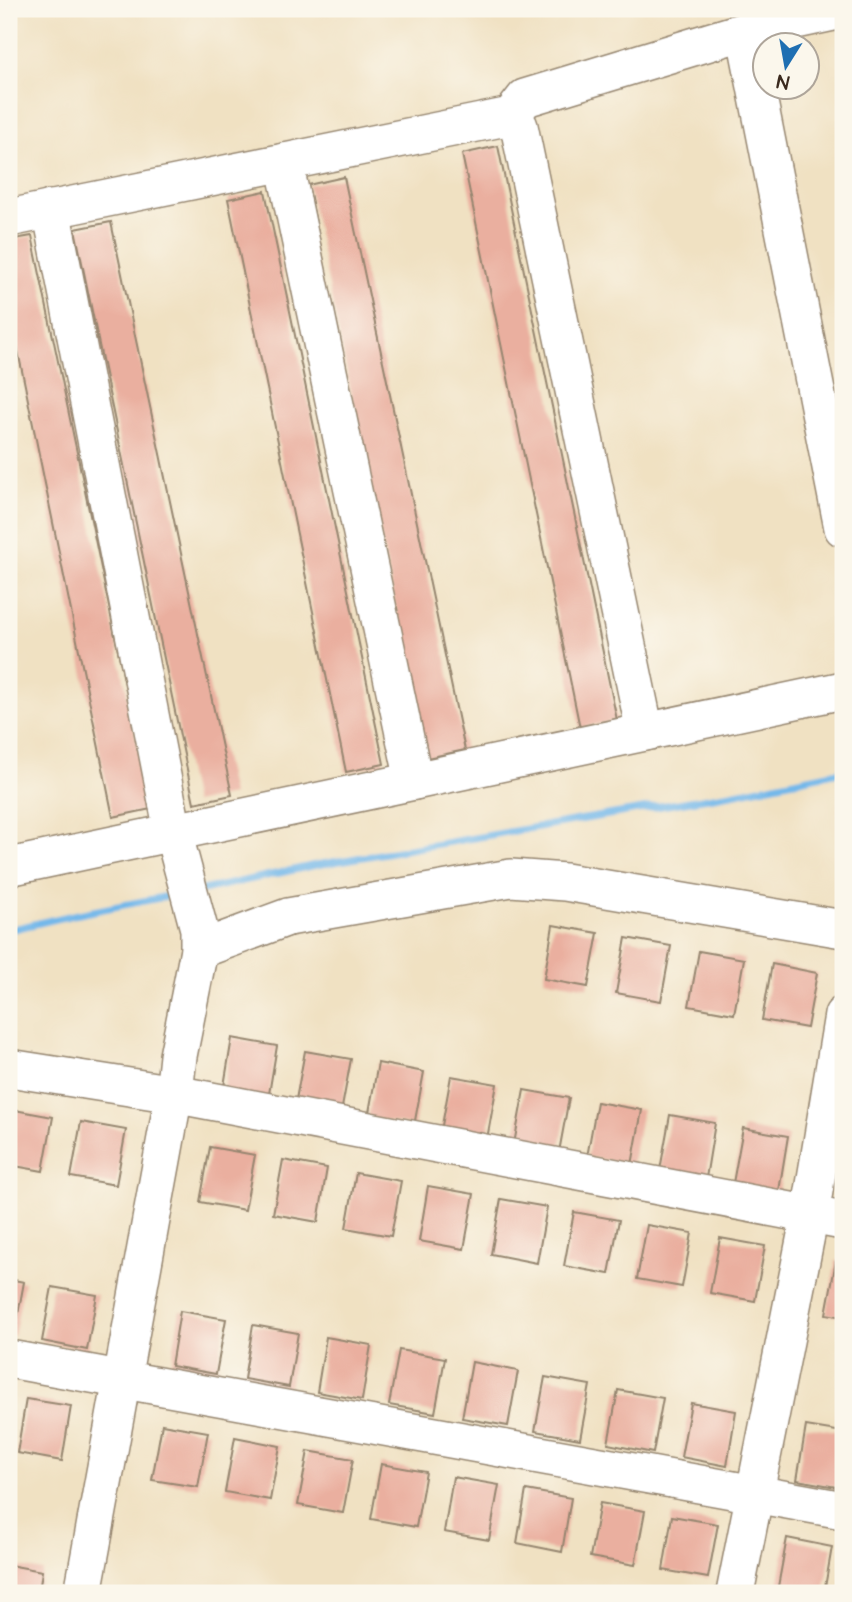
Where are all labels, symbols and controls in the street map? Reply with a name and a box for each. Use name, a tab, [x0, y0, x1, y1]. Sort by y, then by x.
north arrow	[750, 32, 820, 102]
text: N	[775, 67, 791, 96]

